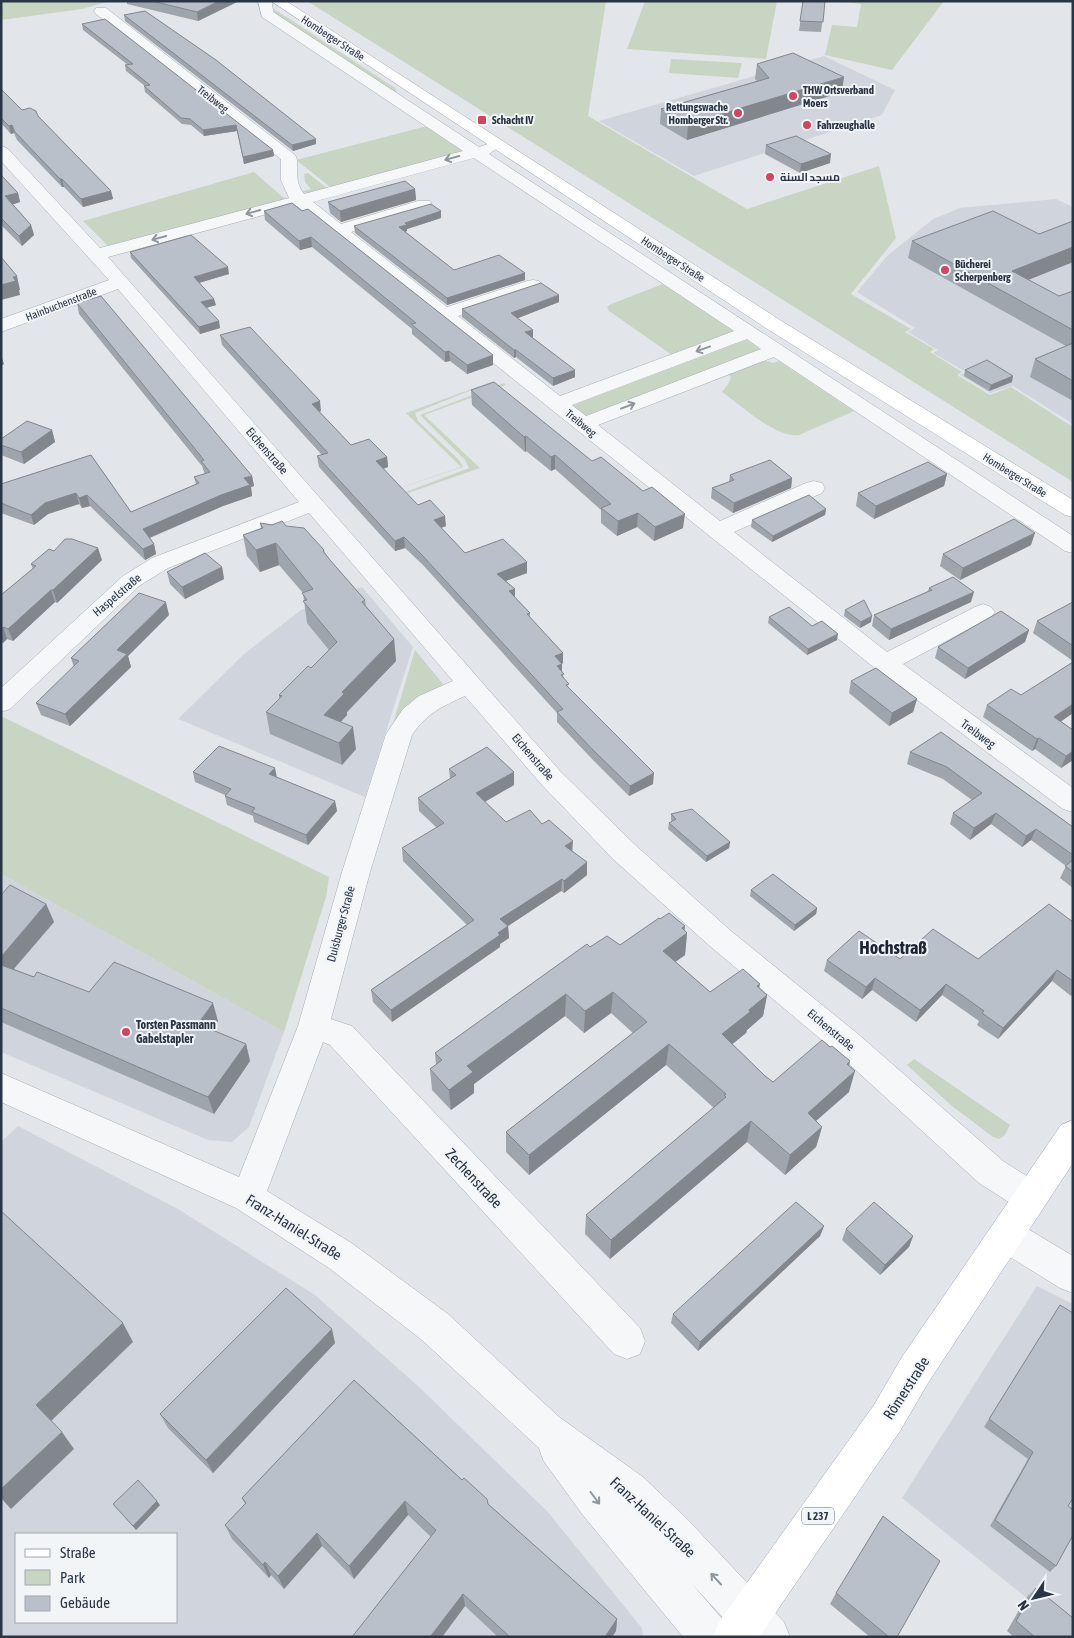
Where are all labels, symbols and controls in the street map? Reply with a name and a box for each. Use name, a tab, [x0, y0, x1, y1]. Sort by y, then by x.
street label: Homberger Straße	[299, 13, 367, 63]
street label: Treibweg	[195, 83, 231, 115]
place label: THW Ortsverband Moers	[803, 84, 874, 109]
marker: THW Ortsverband Moers	[787, 90, 799, 102]
place label: Rettungswache Homberger Str.	[666, 101, 728, 126]
marker: Rettungswache Homberger Str.	[732, 107, 744, 119]
marker: Schacht IV	[476, 114, 488, 126]
place label: Schacht IV	[492, 114, 534, 126]
marker: Fahrzeughalle	[801, 119, 813, 131]
place label: Fahrzeughalle	[817, 119, 875, 131]
one-way arrow	[445, 154, 461, 164]
marker: مسجد السنة	[764, 171, 776, 183]
place label: مسجد السنة	[780, 171, 840, 184]
one-way arrow	[246, 208, 262, 218]
one-way arrow	[151, 234, 167, 243]
street label: Homberger Straße	[639, 234, 707, 284]
place label: Bücherei Scherpenberg	[955, 258, 1011, 283]
marker: Bücherei Scherpenberg	[939, 264, 951, 276]
street label: Hainbuchenstraße	[24, 285, 98, 323]
one-way arrow	[695, 345, 711, 354]
one-way arrow	[620, 401, 635, 411]
street label: Treibweg	[563, 407, 599, 439]
street label: Eichenstraße	[243, 425, 291, 477]
street label: Homberger Straße	[981, 451, 1049, 499]
street label: Haspelstraße	[90, 571, 144, 619]
street label: Treibweg	[958, 717, 999, 752]
street label: Eichenstraße	[509, 731, 557, 783]
street label: Duisburger Straße	[324, 884, 358, 964]
district label: Hochstraß	[859, 937, 927, 958]
street label: Eichenstraße	[805, 1006, 857, 1054]
place label: Torsten Passmann Gabelstapler	[136, 1018, 216, 1046]
marker: Torsten Passmann Gabelstapler	[120, 1026, 132, 1038]
street label: Zechenstraße	[442, 1145, 506, 1211]
street label: Franz-Haniel-Straße	[243, 1191, 345, 1263]
street label: Römerstraße	[879, 1353, 933, 1422]
street label: Franz-Haniel-Straße	[607, 1473, 699, 1561]
one-way arrow	[590, 1491, 600, 1505]
road number: L 237	[802, 1508, 834, 1524]
legend	[15, 1533, 178, 1623]
text: Straße	[60, 1544, 96, 1561]
text: Park	[60, 1569, 85, 1586]
one-way arrow	[710, 1572, 722, 1585]
north arrow	[1009, 1573, 1059, 1623]
text: Gebäude	[60, 1594, 110, 1611]
text: N	[1014, 1597, 1032, 1613]

